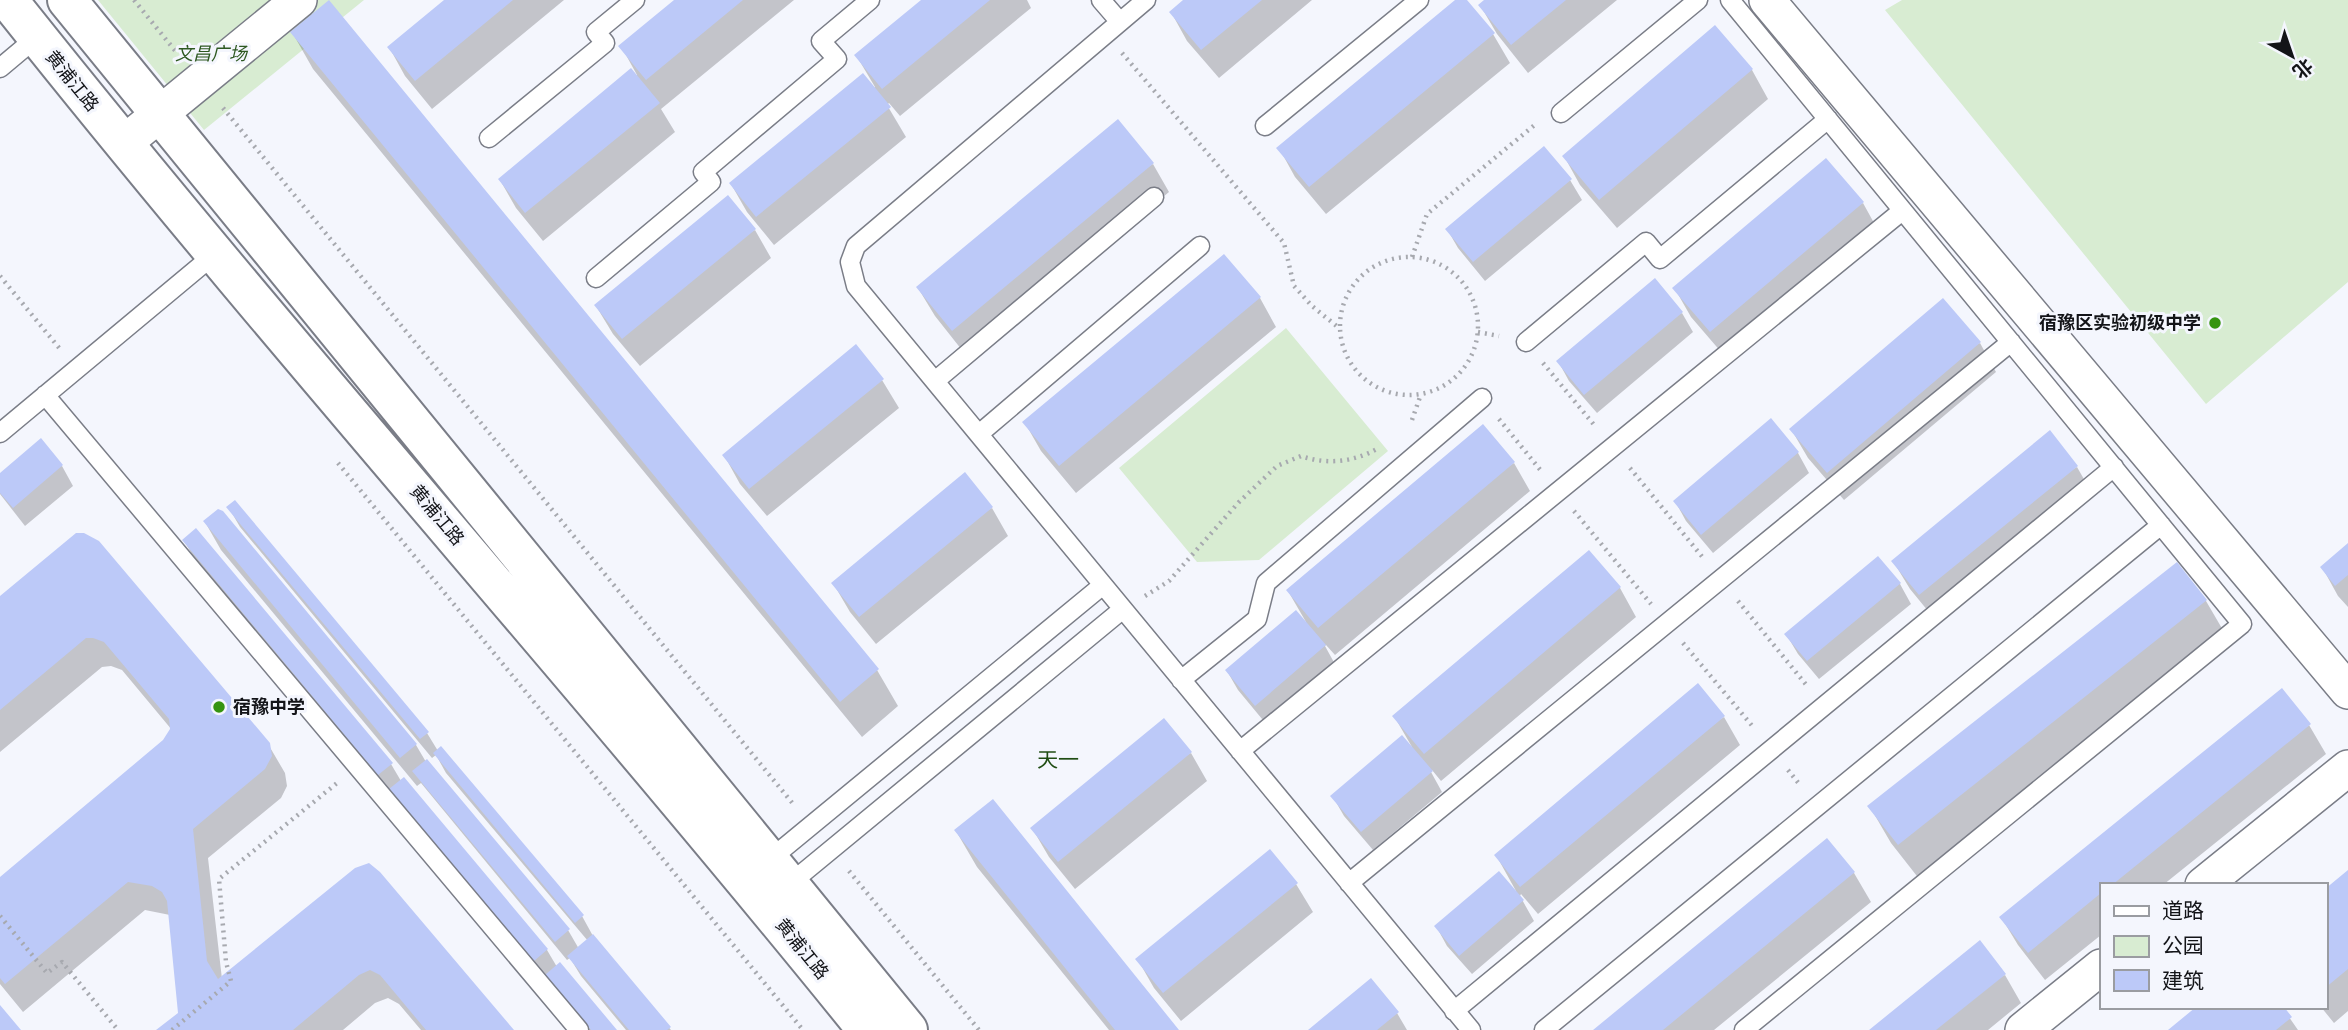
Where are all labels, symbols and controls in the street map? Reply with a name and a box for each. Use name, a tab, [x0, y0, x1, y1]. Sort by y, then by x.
north arrow	[2257, 21, 2327, 91]
park label: 文昌广场	[175, 41, 249, 65]
street label: 黄浦江路	[41, 45, 105, 116]
text: 北	[2287, 53, 2319, 85]
place label: 宿豫区实验初级中学	[2039, 310, 2201, 334]
marker: 宿豫区实验初级中学	[2207, 315, 2223, 331]
street label: 黄浦江路	[405, 479, 470, 550]
place label: 宿豫中学	[233, 694, 305, 718]
marker: 宿豫中学	[211, 699, 227, 715]
district label: 天一	[1037, 745, 1079, 773]
legend	[2100, 883, 2327, 1009]
text: 道路	[2162, 896, 2204, 924]
street label: 黄浦江路	[771, 913, 835, 984]
text: 公园	[2162, 931, 2204, 959]
text: 建筑	[2162, 966, 2204, 994]

